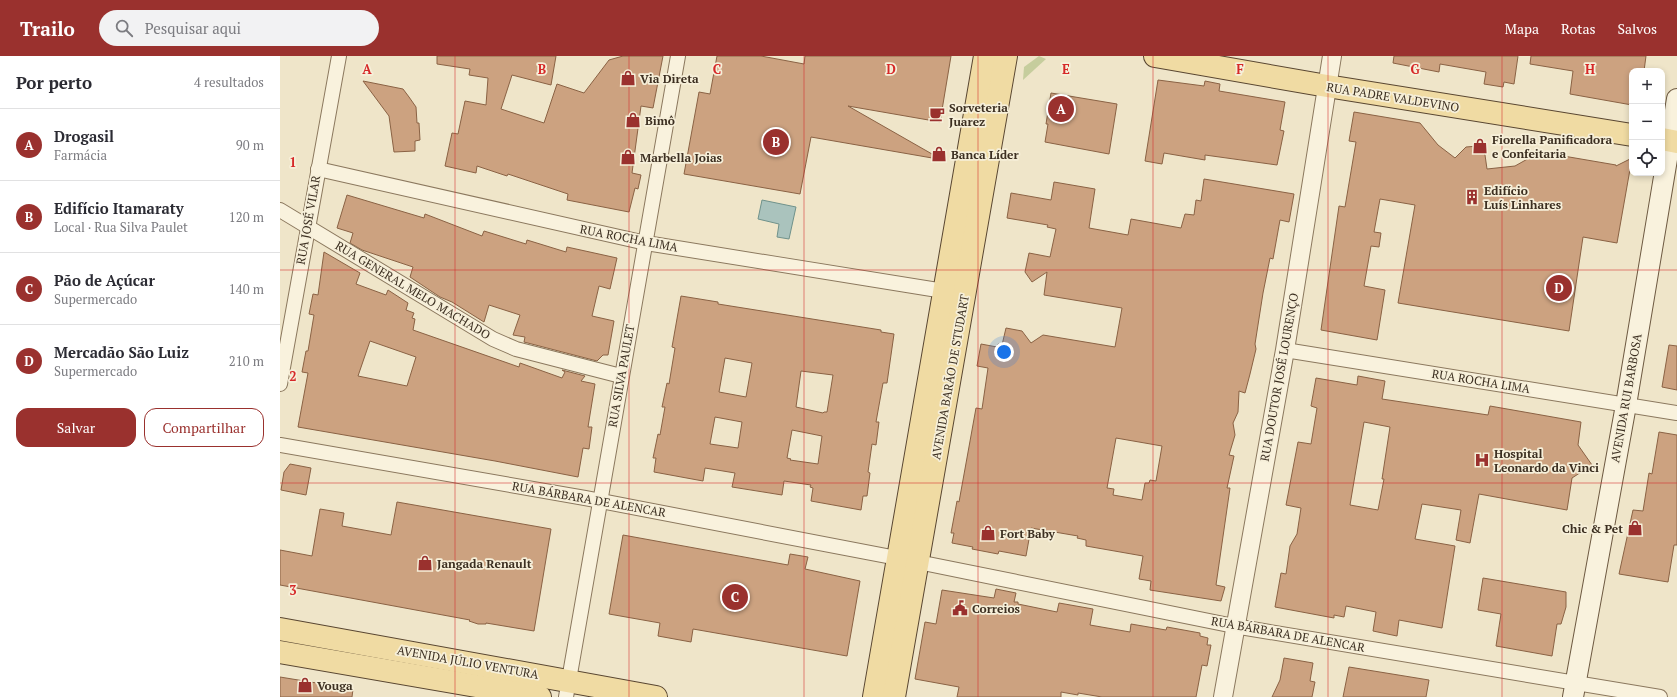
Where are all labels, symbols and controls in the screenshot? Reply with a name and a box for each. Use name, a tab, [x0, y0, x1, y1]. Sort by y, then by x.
search box	[99, 10, 379, 46]
text: Trailo	[20, 16, 75, 41]
icon: search	[113, 17, 135, 39]
text: Pesquisar aqui	[145, 18, 241, 38]
text: Mapa	[1505, 19, 1539, 38]
text: Rotas	[1561, 19, 1596, 38]
text: Salvos	[1618, 19, 1657, 38]
text: A	[362, 60, 372, 78]
text: B	[538, 60, 546, 78]
text: C	[713, 60, 721, 78]
text: D	[886, 60, 896, 78]
text: E	[1062, 60, 1070, 78]
text: F	[1236, 60, 1244, 78]
text: G	[1410, 60, 1420, 78]
text: H	[1585, 60, 1595, 78]
map controls	[1629, 68, 1665, 176]
button: +	[1629, 68, 1665, 104]
shop icon: Via Direta	[619, 69, 637, 87]
text: Por perto	[16, 71, 92, 94]
place label: Via Direta	[640, 71, 699, 86]
text: 4 resultados	[194, 73, 264, 91]
street label: RUA PADRE VALDEVINO	[1326, 79, 1461, 115]
pin: A	[1048, 94, 1074, 124]
place label: Sorveteria Juarez	[949, 100, 1008, 129]
button: −	[1629, 104, 1665, 140]
cafe icon: Sorveteria Juarez	[928, 105, 946, 123]
shop icon: Bimô	[624, 111, 642, 129]
place label: Bimô	[645, 113, 675, 128]
text: Drogasil	[54, 126, 114, 146]
pin: B	[763, 127, 789, 157]
place label: Fiorella Panificadora e Confeitaria	[1492, 132, 1612, 161]
text: A	[24, 136, 34, 154]
text: 90 m	[236, 136, 264, 154]
shop icon: Fiorella Panificadora e Confeitaria	[1471, 137, 1489, 155]
button: locate	[1629, 140, 1665, 176]
shop icon: Banca Líder	[930, 145, 948, 163]
text: Farmácia	[54, 146, 107, 164]
place label: Banca Líder	[951, 147, 1020, 162]
shop icon: Marbella Joias	[619, 148, 637, 166]
place label: Marbella Joias	[640, 150, 723, 165]
text: 1	[289, 153, 297, 171]
street label: RUA JOSÉ VILAR	[293, 174, 323, 266]
place label: Edifício Luís Linhares	[1484, 183, 1562, 212]
building icon: Edifício Luís Linhares	[1463, 188, 1481, 206]
text: Edifício Itamaraty	[54, 198, 184, 218]
text: B	[25, 208, 33, 226]
text: 120 m	[229, 208, 264, 226]
text: Local · Rua Silva Paulet	[54, 218, 188, 236]
street label: RUA ROCHA LIMA	[579, 221, 680, 255]
street label: RUA GENERAL MELO MACHADO	[333, 238, 493, 342]
text: Pão de Açúcar	[54, 270, 155, 290]
pin: D	[1546, 273, 1572, 303]
text: C	[25, 280, 33, 298]
text: 140 m	[229, 280, 264, 298]
text: Supermercado	[54, 290, 137, 308]
street label: RUA DOUTOR JOSÉ LOURENÇO	[1257, 291, 1301, 462]
street label: AVENIDA BARÃO DE STUDART	[928, 293, 972, 461]
street label: RUA SILVA PAULET	[605, 323, 638, 429]
street label: AVENIDA RUI BARBOSA	[1607, 331, 1645, 464]
text: Mercadão São Luiz	[54, 342, 189, 362]
your location	[994, 342, 1014, 362]
text: D	[24, 352, 34, 370]
text: 210 m	[229, 352, 264, 370]
text: Supermercado	[54, 362, 137, 380]
street label: RUA ROCHA LIMA	[1431, 366, 1532, 396]
text: 2	[289, 367, 297, 385]
button: Salvar	[16, 408, 136, 447]
button: Compartilhar	[144, 408, 264, 447]
place label: Hospital Leonardo da Vinci	[1494, 446, 1599, 475]
hospital icon: Hospital Leonardo da Vinci	[1473, 451, 1491, 469]
street label: RUA BÁRBARA DE ALENCAR	[511, 478, 667, 520]
shop icon: Chic & Pet	[1626, 519, 1644, 537]
place label: Chic & Pet	[1562, 521, 1623, 536]
shop icon: Fort Baby	[979, 524, 997, 542]
place label: Fort Baby	[1000, 526, 1056, 541]
shop icon: Jangada Renault	[416, 554, 434, 572]
place label: Jangada Renault	[437, 556, 532, 571]
text: 3	[289, 581, 297, 599]
pin: C	[722, 582, 748, 612]
public building icon: Correios	[951, 599, 969, 617]
place label: Correios	[972, 601, 1021, 616]
street label: RUA BÁRBARA DE ALENCAR	[1210, 613, 1366, 655]
street label: AVENIDA JÚLIO VENTURA	[396, 642, 541, 682]
shop icon: Vouga	[296, 676, 314, 694]
place label: Vouga	[317, 678, 353, 693]

